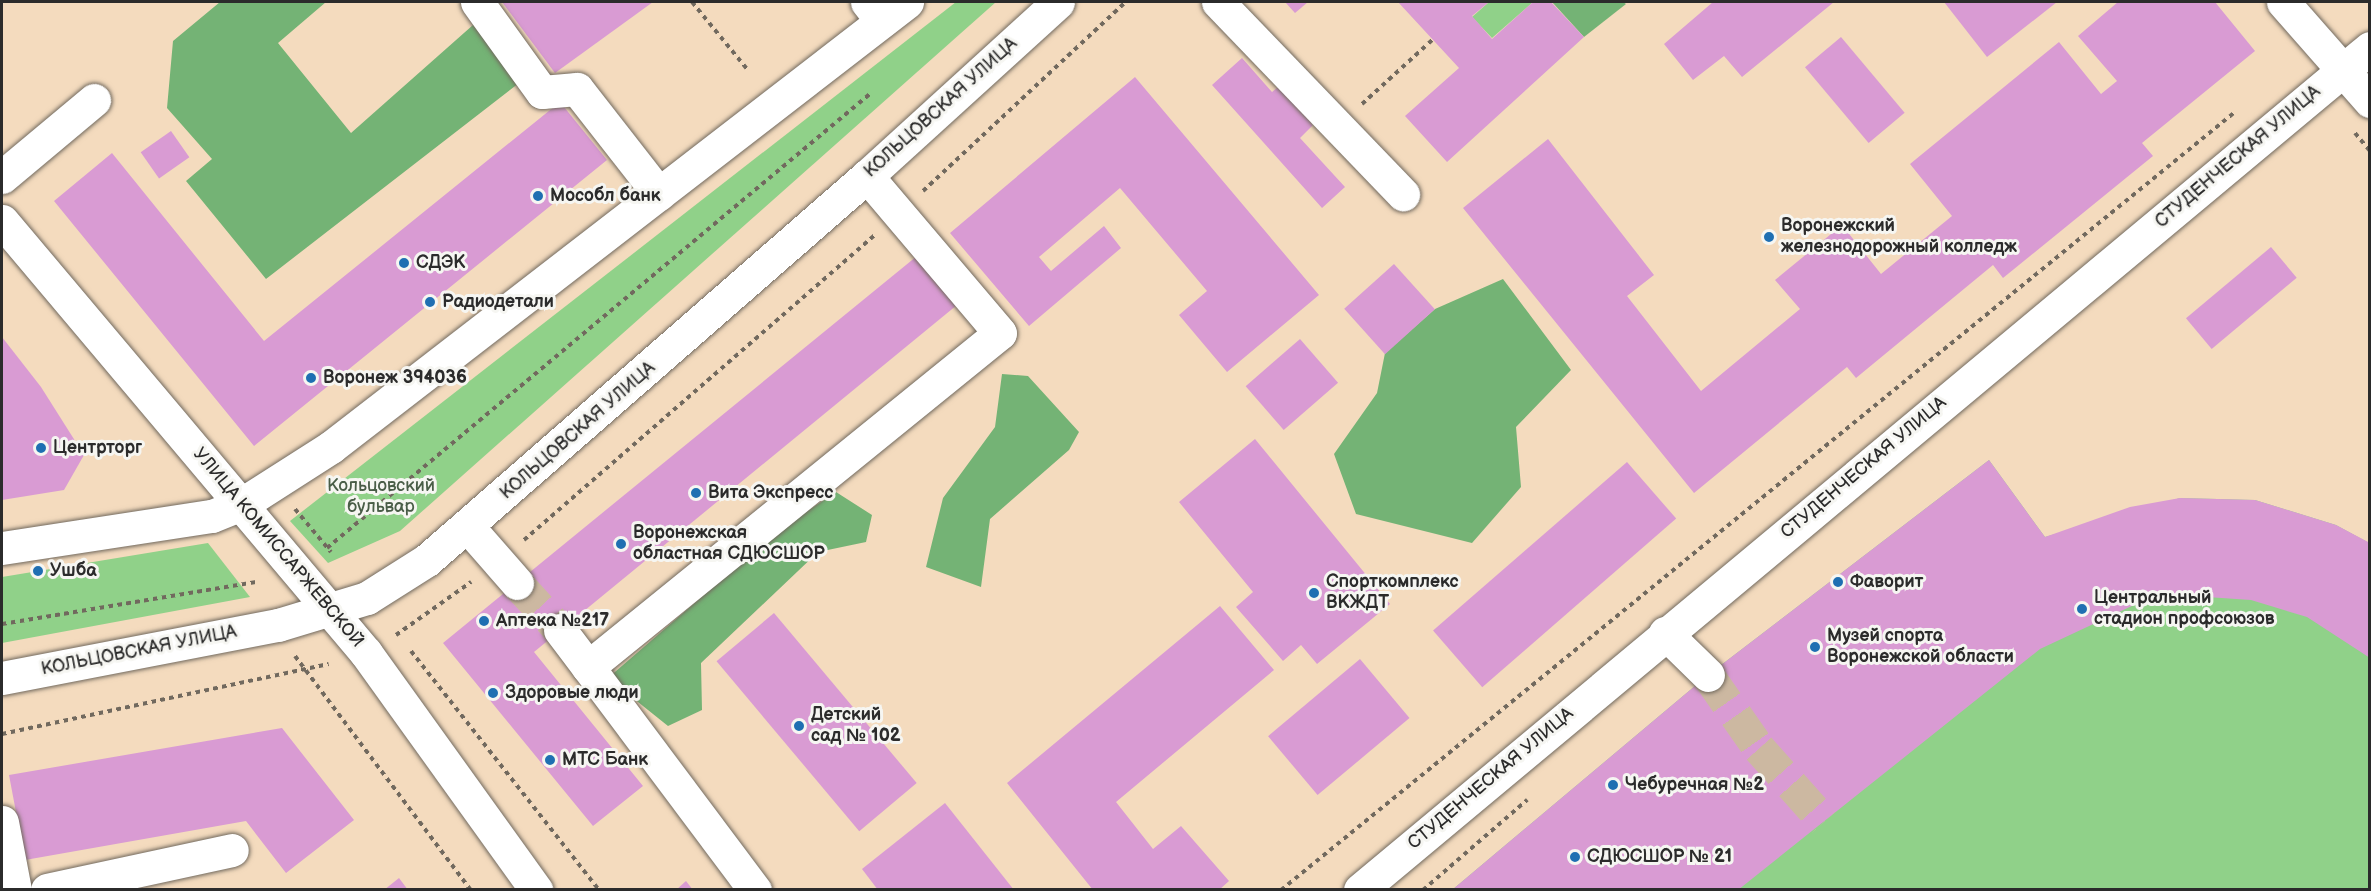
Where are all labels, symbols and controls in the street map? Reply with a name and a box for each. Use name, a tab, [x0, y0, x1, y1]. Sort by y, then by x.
street label: КОЛЬЦОВСКАЯ УЛИЦА	[860, 34, 1022, 182]
street label: СТУДЕНЧЕСКАЯ УЛИЦА	[2151, 81, 2325, 233]
place label: Мособл банк	[550, 185, 661, 207]
marker: Мособл банк	[531, 189, 545, 203]
place label: Воронежский железнодорожный колледж	[1781, 216, 2017, 258]
marker: Воронежский железнодорожный колледж	[1762, 230, 1776, 244]
place label: СДЭК	[416, 252, 465, 274]
marker: СДЭК	[397, 256, 411, 270]
place label: Радиодетали	[442, 291, 554, 313]
marker: Радиодетали	[423, 295, 437, 309]
street label: КОЛЬЦОВСКАЯ УЛИЦА	[496, 358, 660, 504]
place label: Воронеж 394036	[323, 367, 467, 389]
marker: Воронеж 394036	[304, 371, 318, 385]
street label: СТУДЕНЧЕСКАЯ УЛИЦА	[1777, 392, 1951, 544]
place label: Центрторг	[53, 437, 142, 459]
marker: Центрторг	[34, 441, 48, 455]
street label: УЛИЦА КОМИССАРЖЕВСКОЙ	[188, 444, 368, 652]
park label: Кольцовский бульвар	[327, 476, 435, 518]
place label: Вита Экспресс	[708, 482, 833, 504]
marker: Вита Экспресс	[689, 486, 703, 500]
place label: Воронежская областная СДЮСШОР	[633, 523, 825, 566]
marker: Воронежская областная СДЮСШОР	[614, 537, 628, 551]
place label: Ушба	[50, 560, 97, 582]
marker: Ушба	[31, 564, 45, 578]
place label: Фаворит	[1850, 571, 1923, 593]
place label: Спорткомплекс ВКЖДТ	[1326, 572, 1459, 614]
marker: Фаворит	[1831, 575, 1845, 589]
marker: Спорткомплекс ВКЖДТ	[1307, 586, 1321, 600]
place label: Центральный стадион профсоюзов	[2094, 588, 2275, 630]
marker: Центральный стадион профсоюзов	[2075, 602, 2089, 616]
place label: Аптека №217	[496, 610, 609, 632]
marker: Аптека №217	[477, 614, 491, 628]
street label: КОЛЬЦОВСКАЯ УЛИЦА	[39, 621, 239, 681]
place label: Музей спорта Воронежской области	[1827, 626, 2014, 668]
marker: Музей спорта Воронежской области	[1808, 640, 1822, 654]
place label: Здоровые люди	[505, 682, 639, 704]
marker: Здоровые люди	[486, 686, 500, 700]
street label: СТУДЕНЧЕСКАЯ УЛИЦА	[1404, 703, 1578, 855]
place label: Детский сад № 102	[811, 705, 901, 748]
marker: Детский сад № 102	[792, 719, 806, 733]
place label: МТС Банк	[562, 749, 648, 771]
marker: МТС Банк	[543, 753, 557, 767]
place label: Чебуречная №2	[1625, 774, 1764, 796]
marker: Чебуречная №2	[1606, 778, 1620, 792]
place label: СДЮСШОР № 21	[1587, 846, 1732, 868]
marker: СДЮСШОР № 21	[1568, 850, 1582, 864]

